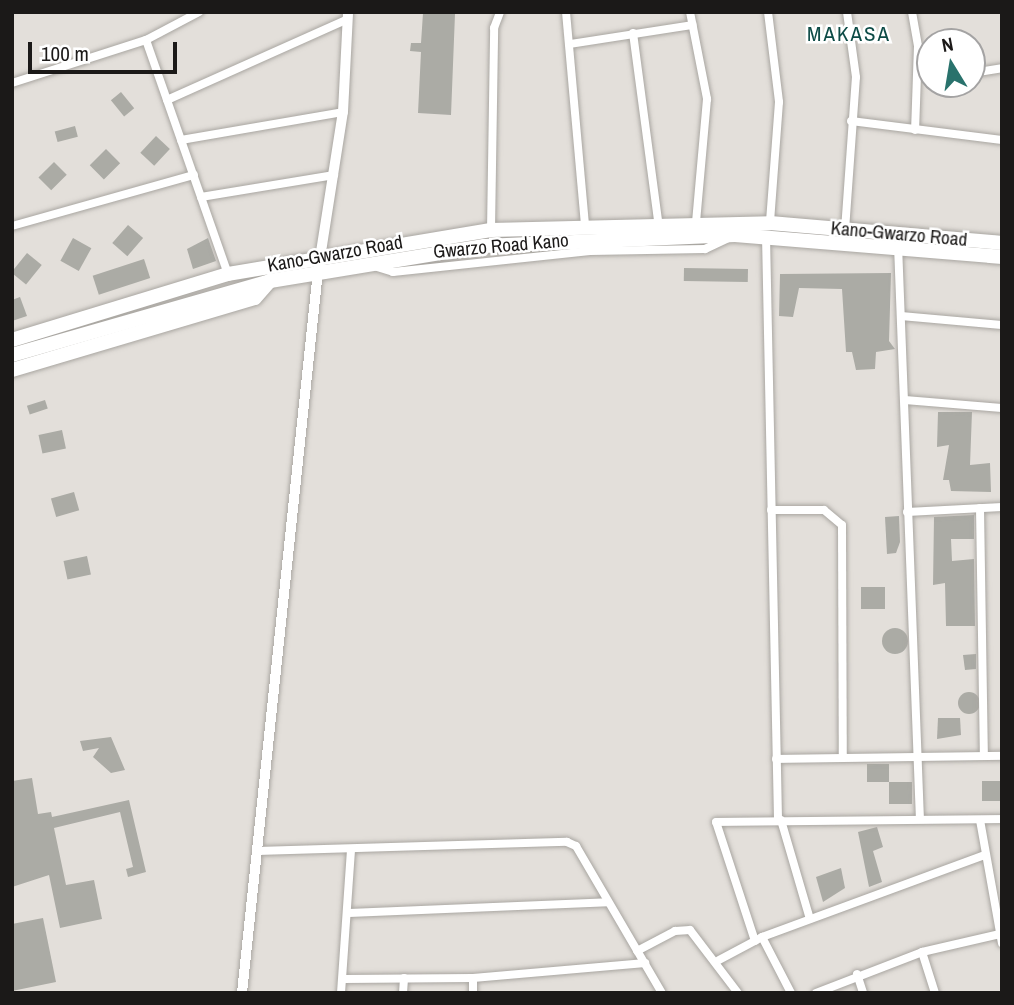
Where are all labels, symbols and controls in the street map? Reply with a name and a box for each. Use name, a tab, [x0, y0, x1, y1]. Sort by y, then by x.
district label: MAKASA	[808, 21, 890, 47]
scale bar	[32, 28, 180, 72]
north arrow	[916, 28, 986, 98]
text: N	[939, 31, 955, 58]
text: 100 m	[41, 39, 89, 68]
street label: Kano-Gwarzo Road	[830, 217, 968, 251]
street label: Gwarzo Road Kano	[432, 229, 570, 263]
street label: Kano-Gwarzo Road	[266, 231, 404, 277]

